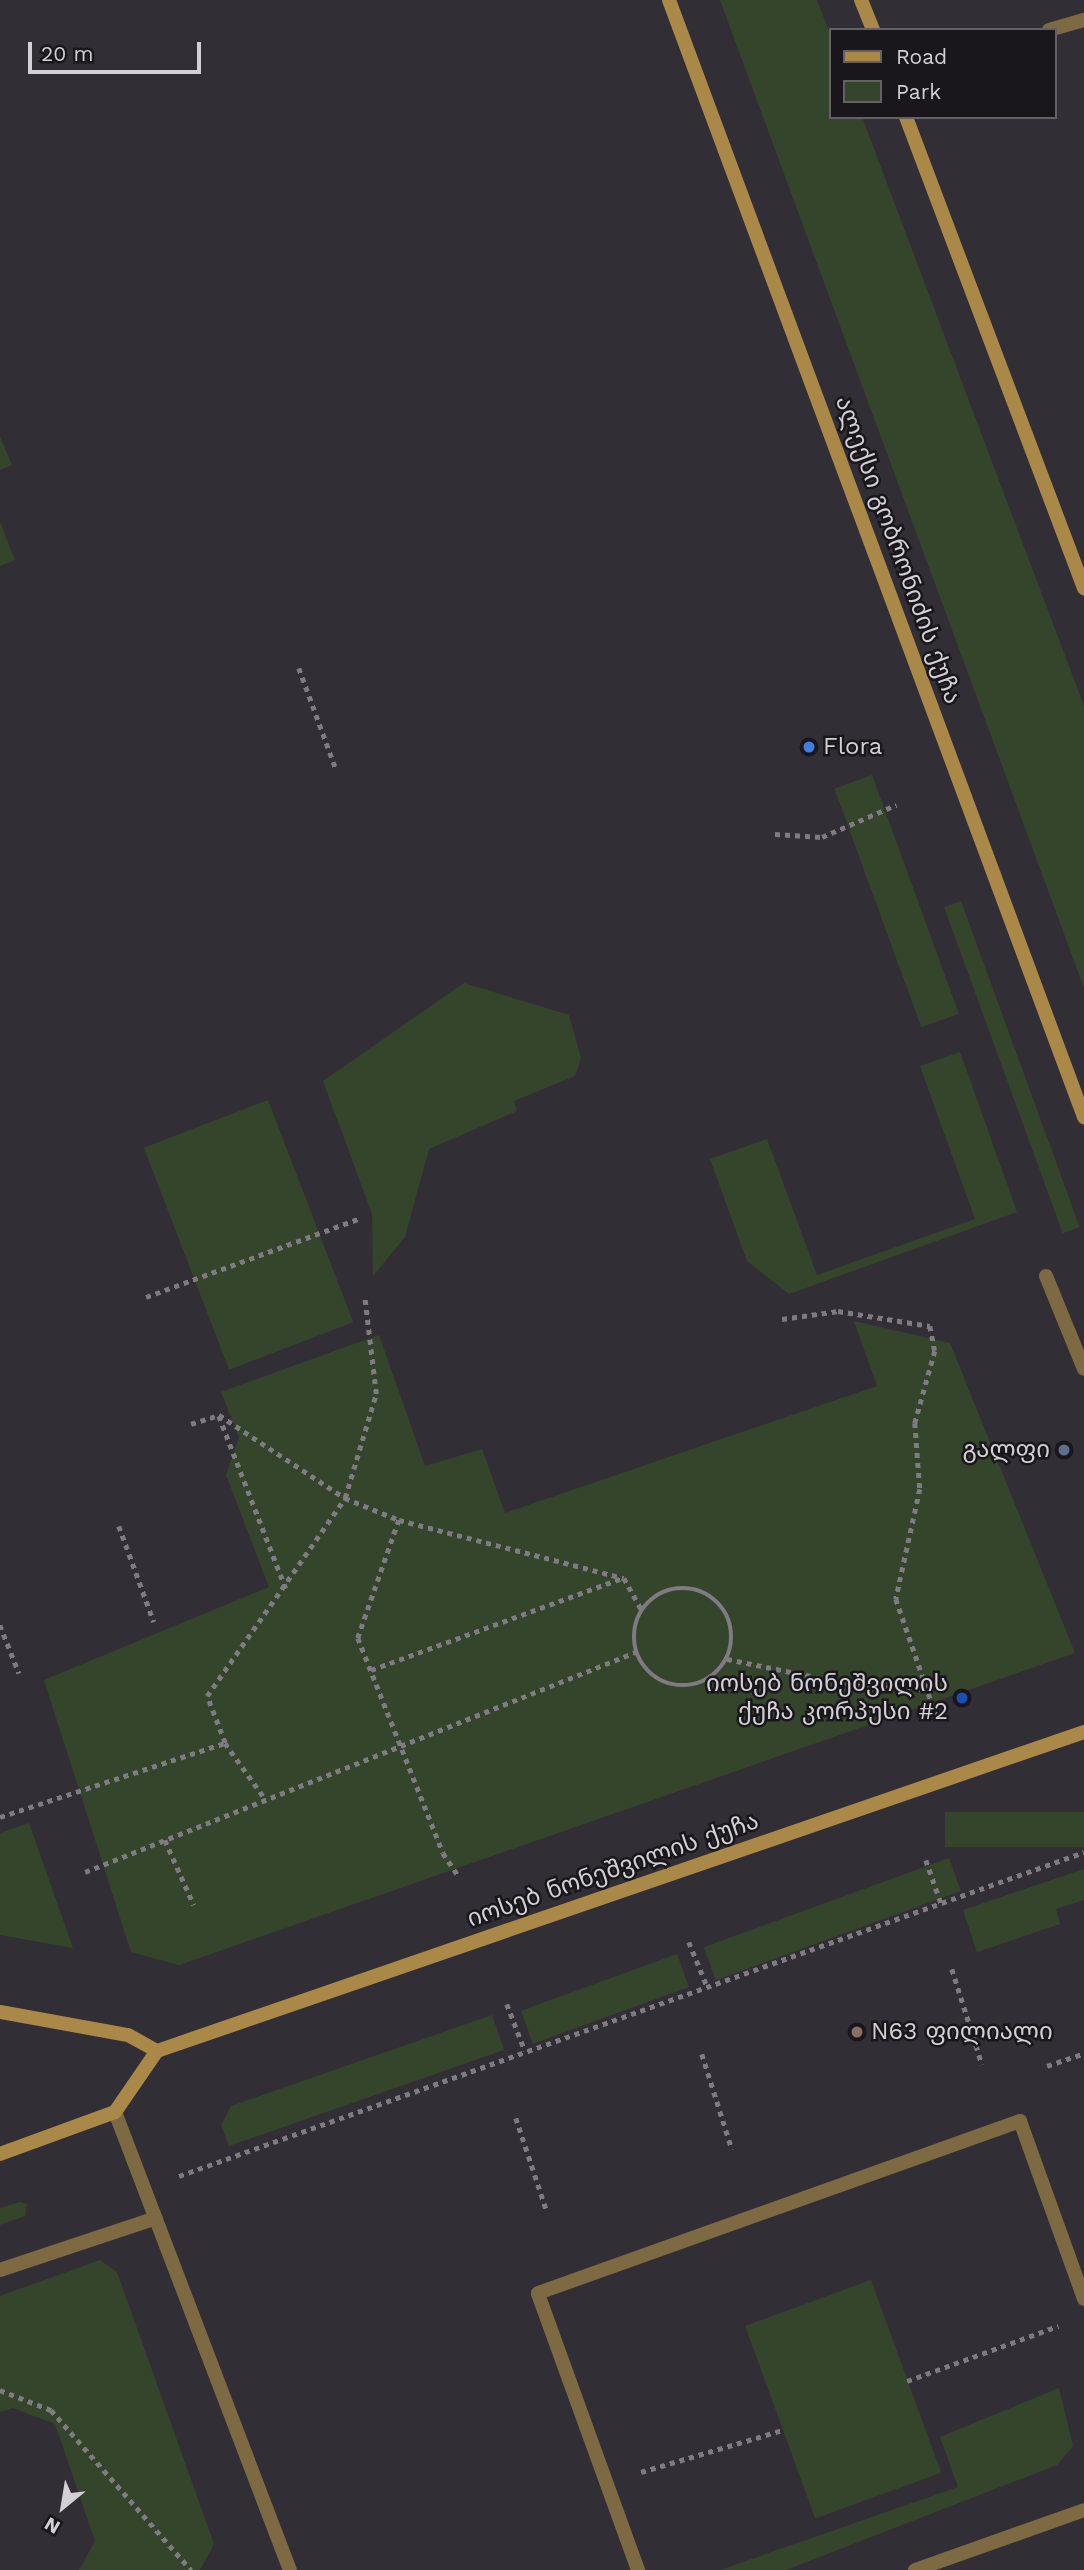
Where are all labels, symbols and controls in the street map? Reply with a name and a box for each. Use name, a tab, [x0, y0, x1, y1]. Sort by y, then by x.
scale bar	[32, 28, 205, 72]
legend	[828, 28, 1056, 119]
text: 20 m	[41, 41, 93, 66]
text: Road	[896, 44, 947, 69]
text: Park	[896, 79, 941, 104]
street label: ალექსი გობრონიძის ქუჩა	[829, 392, 967, 708]
place label: Flora	[823, 733, 882, 761]
marker: Flora	[801, 739, 817, 755]
place label: გალფი	[962, 1436, 1050, 1464]
marker: გალფი	[1056, 1442, 1072, 1458]
place label: იოსებ ნონეშვილის ქუჩა კორპუსი #2	[706, 1670, 948, 1726]
marker: იოსებ ნონეშვილის ქუჩა კორპუსი #2	[954, 1690, 970, 1706]
street label: იოსებ ნონეშვილის ქუჩა	[463, 1807, 763, 1933]
place label: N63 ფილიალი	[871, 2018, 1053, 2046]
marker: N63 ფილიალი	[849, 2024, 865, 2040]
north arrow	[28, 2472, 98, 2542]
text: N	[40, 2512, 64, 2539]

